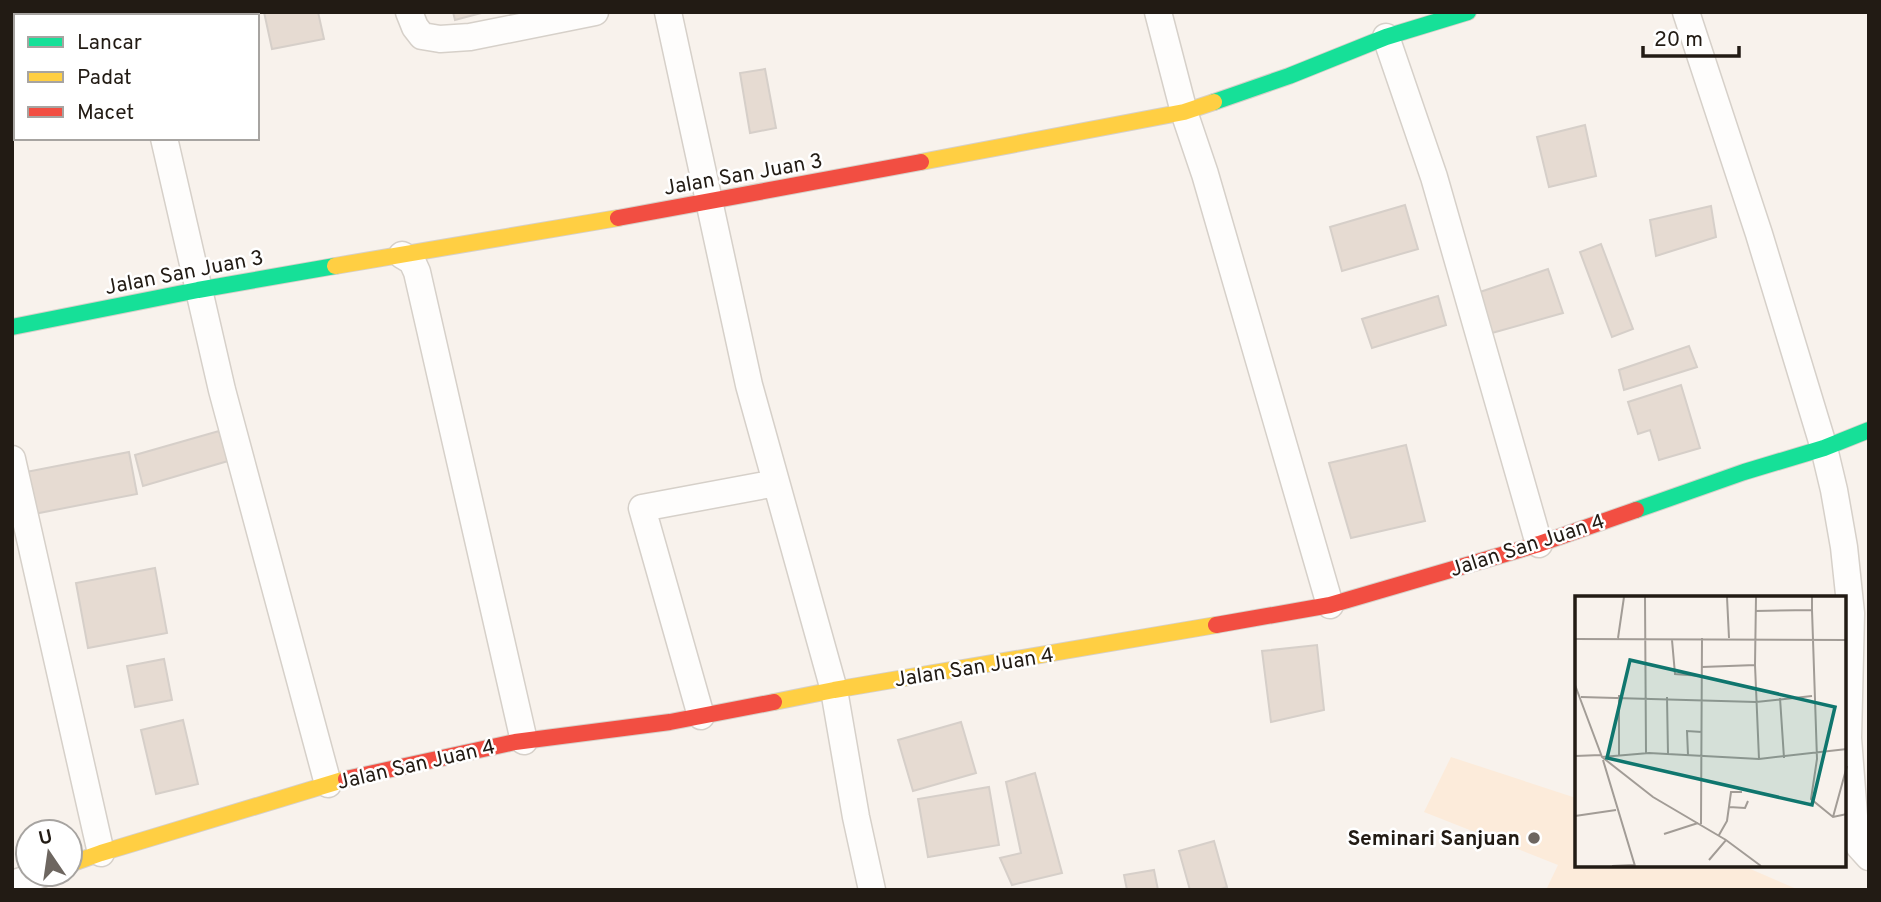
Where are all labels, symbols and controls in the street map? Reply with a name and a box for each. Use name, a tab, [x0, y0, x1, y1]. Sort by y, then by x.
legend	[14, 14, 259, 140]
scale bar	[1643, 14, 1739, 58]
text: 20 m	[1654, 27, 1703, 54]
text: Lancar	[77, 30, 142, 57]
text: Padat	[77, 65, 132, 92]
text: Macet	[77, 100, 134, 127]
street label: Jalan San Juan 3	[662, 148, 825, 203]
street label: Jalan San Juan 3	[103, 245, 266, 302]
street label: Jalan San Juan 4	[1447, 509, 1608, 584]
inset map	[1575, 596, 1846, 867]
street label: Jalan San Juan 4	[892, 643, 1056, 694]
street label: Jalan San Juan 4	[335, 734, 498, 797]
north arrow	[14, 818, 84, 888]
text: U	[36, 825, 55, 852]
place label: Seminari Sanjuan	[1348, 826, 1520, 853]
marker: Seminari Sanjuan	[1526, 830, 1542, 846]

